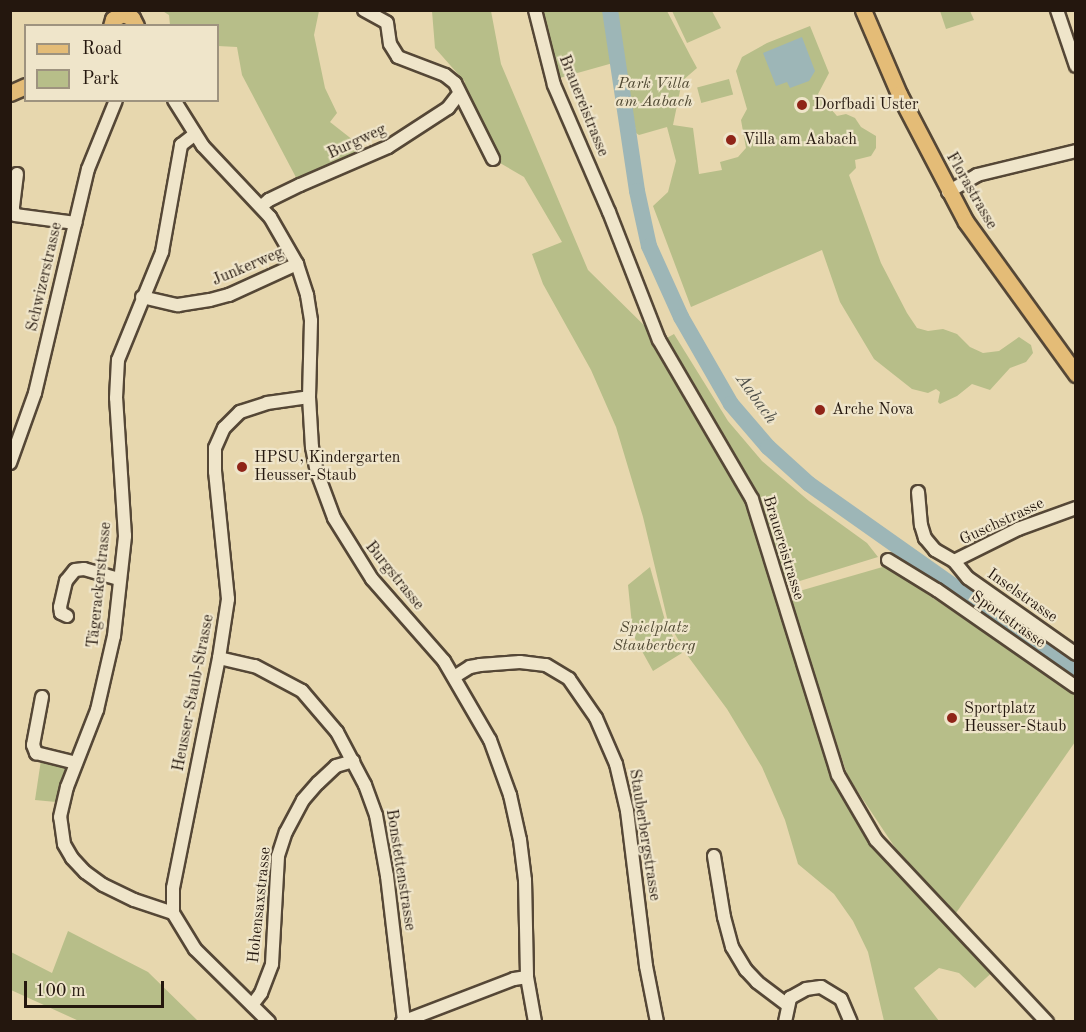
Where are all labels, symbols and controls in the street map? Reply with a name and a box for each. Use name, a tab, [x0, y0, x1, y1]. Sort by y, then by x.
legend	[24, 24, 219, 102]
text: Road	[82, 40, 122, 58]
street label: Brauereistrasse	[554, 52, 612, 160]
text: Park	[82, 70, 119, 88]
park label: Park Villa am Aabach	[616, 74, 692, 112]
place label: Dorfbadi Uster	[814, 95, 918, 115]
marker: Dorfbadi Uster	[795, 98, 809, 112]
street label: Burgweg	[325, 120, 389, 164]
place label: Villa am Aabach	[743, 130, 857, 150]
marker: Villa am Aabach	[724, 133, 738, 147]
street label: Florastrasse	[941, 149, 1001, 233]
street label: Schwizerstrasse	[23, 220, 67, 334]
street label: Junkerweg	[209, 243, 287, 291]
water label: Aabach	[730, 369, 782, 429]
place label: Arche Nova	[832, 400, 914, 420]
marker: Arche Nova	[813, 403, 827, 417]
place label: HPSU, Kindergarten Heusser-Staub	[254, 448, 400, 486]
marker: HPSU, Kindergarten Heusser-Staub	[235, 460, 249, 474]
street label: Brauereistrasse	[758, 494, 808, 602]
street label: Guschstrasse	[957, 494, 1047, 550]
street label: Tägerackerstrasse	[84, 521, 116, 649]
street label: Burgstrasse	[360, 538, 428, 614]
street label: Inselstrasse	[983, 565, 1061, 627]
street label: Sportstrasse	[967, 587, 1049, 653]
street label: Heusser-Staub-Strasse	[169, 613, 219, 773]
park label: Spielplatz Stauberberg	[613, 618, 695, 656]
place label: Sportplatz Heusser-Staub	[964, 699, 1066, 737]
marker: Sportplatz Heusser-Staub	[945, 711, 959, 725]
street label: Stauberbergstrasse	[624, 768, 664, 902]
street label: Bonstettenstrasse	[381, 808, 419, 932]
street label: Hohensaxstrasse	[244, 846, 276, 964]
scale bar	[27, 969, 166, 1007]
text: 100 m	[35, 982, 86, 1000]

